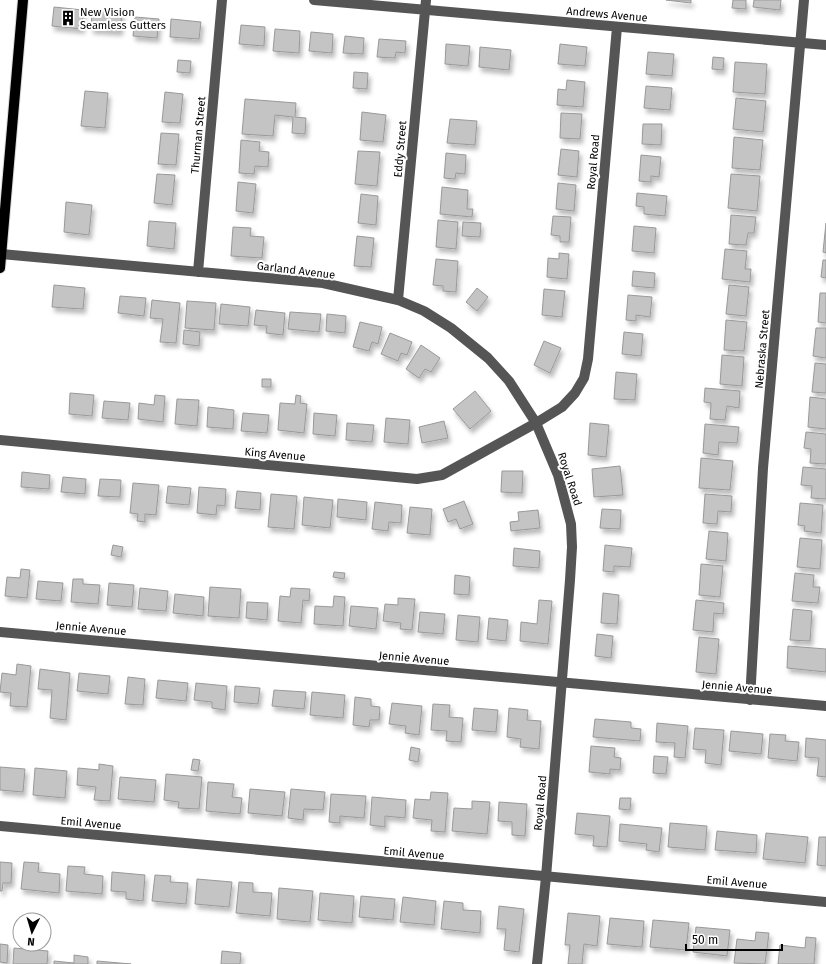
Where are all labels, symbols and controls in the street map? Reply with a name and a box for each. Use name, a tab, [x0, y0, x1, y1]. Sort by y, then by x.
street label: Andrews Avenue	[566, 4, 648, 25]
place label: New Vision Seamless Gutters	[80, 6, 166, 32]
building icon: New Vision Seamless Gutters	[59, 9, 77, 27]
street label: Thurman Street	[189, 96, 208, 174]
street label: Eddy Street	[392, 120, 409, 178]
street label: Royal Road	[585, 134, 602, 190]
street label: Garland Avenue	[256, 259, 336, 282]
street label: Nebraska Street	[753, 309, 772, 389]
street label: King Avenue	[244, 445, 306, 464]
street label: Royal Road	[555, 451, 584, 508]
street label: Jennie Avenue	[55, 619, 127, 638]
street label: Jennie Avenue	[378, 649, 450, 668]
street label: Jennie Avenue	[701, 678, 773, 697]
street label: Royal Road	[532, 775, 549, 831]
street label: Emil Avenue	[60, 814, 122, 833]
street label: Emil Avenue	[383, 844, 445, 863]
street label: Emil Avenue	[706, 873, 768, 892]
north arrow	[12, 912, 52, 952]
scale bar	[686, 926, 782, 952]
text: 50 m	[692, 933, 718, 947]
text: N	[27, 935, 35, 948]

